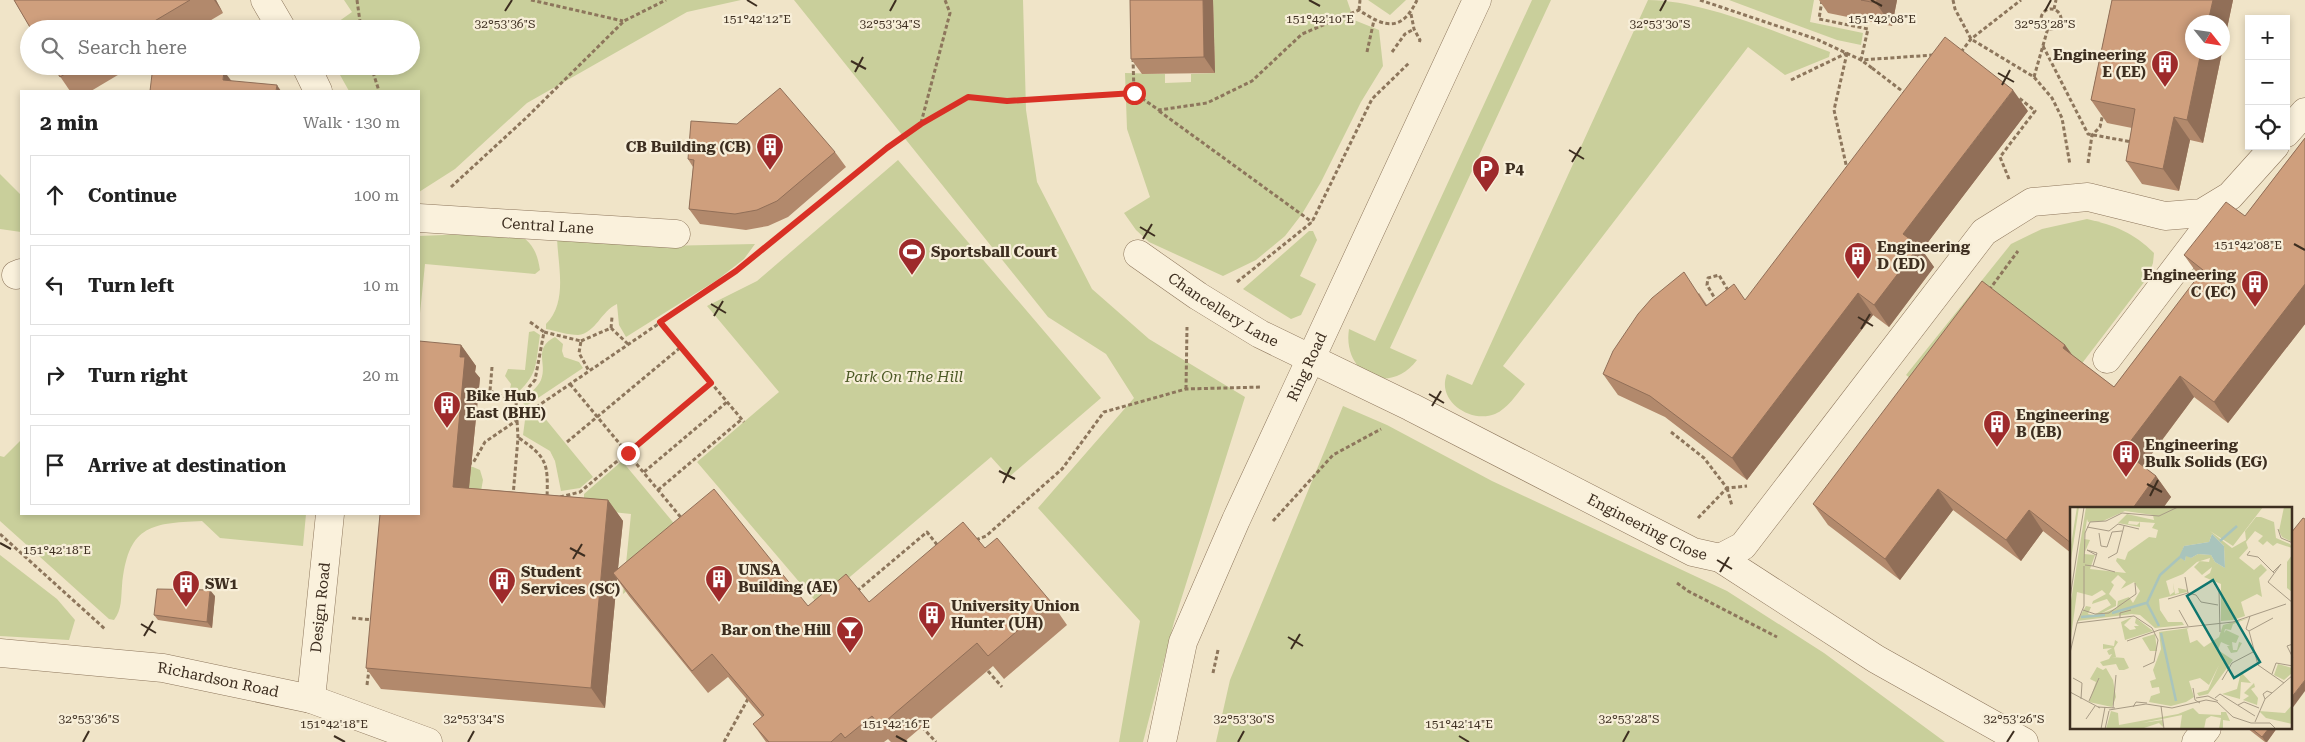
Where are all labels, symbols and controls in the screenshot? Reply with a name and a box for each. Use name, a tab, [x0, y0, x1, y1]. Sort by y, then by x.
text: 151°42'12"E	[723, 12, 791, 26]
text: 151°42'10"E	[1286, 12, 1354, 26]
text: 151°42'08"E	[1848, 12, 1916, 26]
north arrow	[2185, 15, 2230, 60]
map controls	[2245, 15, 2290, 150]
button: +	[2245, 15, 2290, 60]
text: 32°53'36"S	[475, 17, 535, 31]
text: 32°53'34"S	[860, 17, 920, 31]
text: 32°53'30"S	[1630, 17, 1690, 31]
text: 32°53'28"S	[2015, 17, 2075, 31]
search box	[20, 20, 420, 75]
icon: search	[38, 34, 66, 62]
text: Search here	[78, 36, 187, 59]
place label: Engineering E (EE)	[2053, 46, 2147, 81]
building icon: Engineering E (EE)	[2150, 49, 2180, 88]
button: −	[2245, 60, 2290, 105]
route start	[1123, 82, 1146, 105]
button: locate	[2245, 105, 2290, 150]
text: 2 min	[40, 111, 98, 135]
text: Walk · 130 m	[303, 113, 400, 132]
building icon: CB Building (CB)	[755, 132, 785, 171]
place label: CB Building (CB)	[626, 138, 751, 156]
parking icon: P4	[1471, 154, 1501, 193]
place label: P4	[1505, 160, 1524, 178]
icon: ahead	[41, 181, 69, 209]
text: Continue	[88, 184, 177, 207]
text: 100 m	[353, 186, 399, 205]
street label: Central Lane	[501, 214, 594, 238]
sports icon: Sportsball Court	[897, 237, 927, 276]
place label: Engineering D (ED)	[1877, 238, 1971, 273]
text: 151°42'08"E	[2214, 238, 2282, 252]
building icon: Engineering D (ED)	[1843, 241, 1873, 280]
place label: Sportsball Court	[931, 243, 1057, 261]
place label: Engineering C (EC)	[2143, 266, 2237, 301]
street label: Chancellery Lane	[1164, 269, 1281, 351]
building icon: Engineering C (EC)	[2240, 269, 2270, 308]
icon: left	[41, 271, 69, 299]
text: Turn left	[88, 274, 174, 297]
text: 10 m	[362, 276, 399, 295]
street label: Ring Road	[1283, 329, 1331, 404]
icon: right	[41, 361, 69, 389]
text: Turn right	[88, 364, 188, 387]
text: 20 m	[362, 366, 399, 385]
park label: Park On The Hill	[844, 368, 964, 386]
place label: Bike Hub East (BHE)	[466, 387, 546, 422]
building icon: Bike Hub East (BHE)	[432, 390, 462, 429]
place label: Engineering B (EB)	[2016, 406, 2110, 441]
building icon: Engineering B (EB)	[1982, 409, 2012, 448]
place label: Engineering Bulk Solids (EG)	[2145, 436, 2267, 471]
building icon: Engineering Bulk Solids (EG)	[2111, 439, 2141, 478]
route end	[617, 442, 640, 465]
icon: arrive	[41, 451, 69, 479]
text: Arrive at destination	[88, 454, 286, 477]
street label: Engineering Close	[1584, 490, 1709, 564]
inset map	[2070, 507, 2292, 730]
text: 151°42'18"E	[23, 543, 91, 557]
street label: Design Road	[307, 561, 334, 654]
place label: UNSA Building (AE)	[738, 561, 838, 596]
place label: Student Services (SC)	[521, 563, 620, 598]
building icon: UNSA Building (AE)	[704, 564, 734, 603]
building icon: Student Services (SC)	[487, 566, 517, 605]
building icon: SW1	[171, 569, 201, 608]
place label: SW1	[205, 575, 239, 593]
place label: University Union Hunter (UH)	[951, 597, 1079, 632]
building icon: University Union Hunter (UH)	[917, 600, 947, 639]
bar icon: Bar on the Hill	[835, 615, 865, 654]
place label: Bar on the Hill	[721, 621, 831, 639]
street label: Richardson Road	[157, 659, 281, 701]
text: 32°53'36"S	[59, 712, 119, 726]
text: 32°53'34"S	[444, 712, 504, 726]
text: 32°53'30"S	[1214, 712, 1274, 726]
text: 32°53'28"S	[1599, 712, 1659, 726]
text: 32°53'26"S	[1984, 712, 2044, 726]
text: 151°42'18"E	[300, 717, 368, 731]
text: 151°42'16"E	[862, 717, 930, 731]
text: 151°42'14"E	[1425, 717, 1493, 731]

